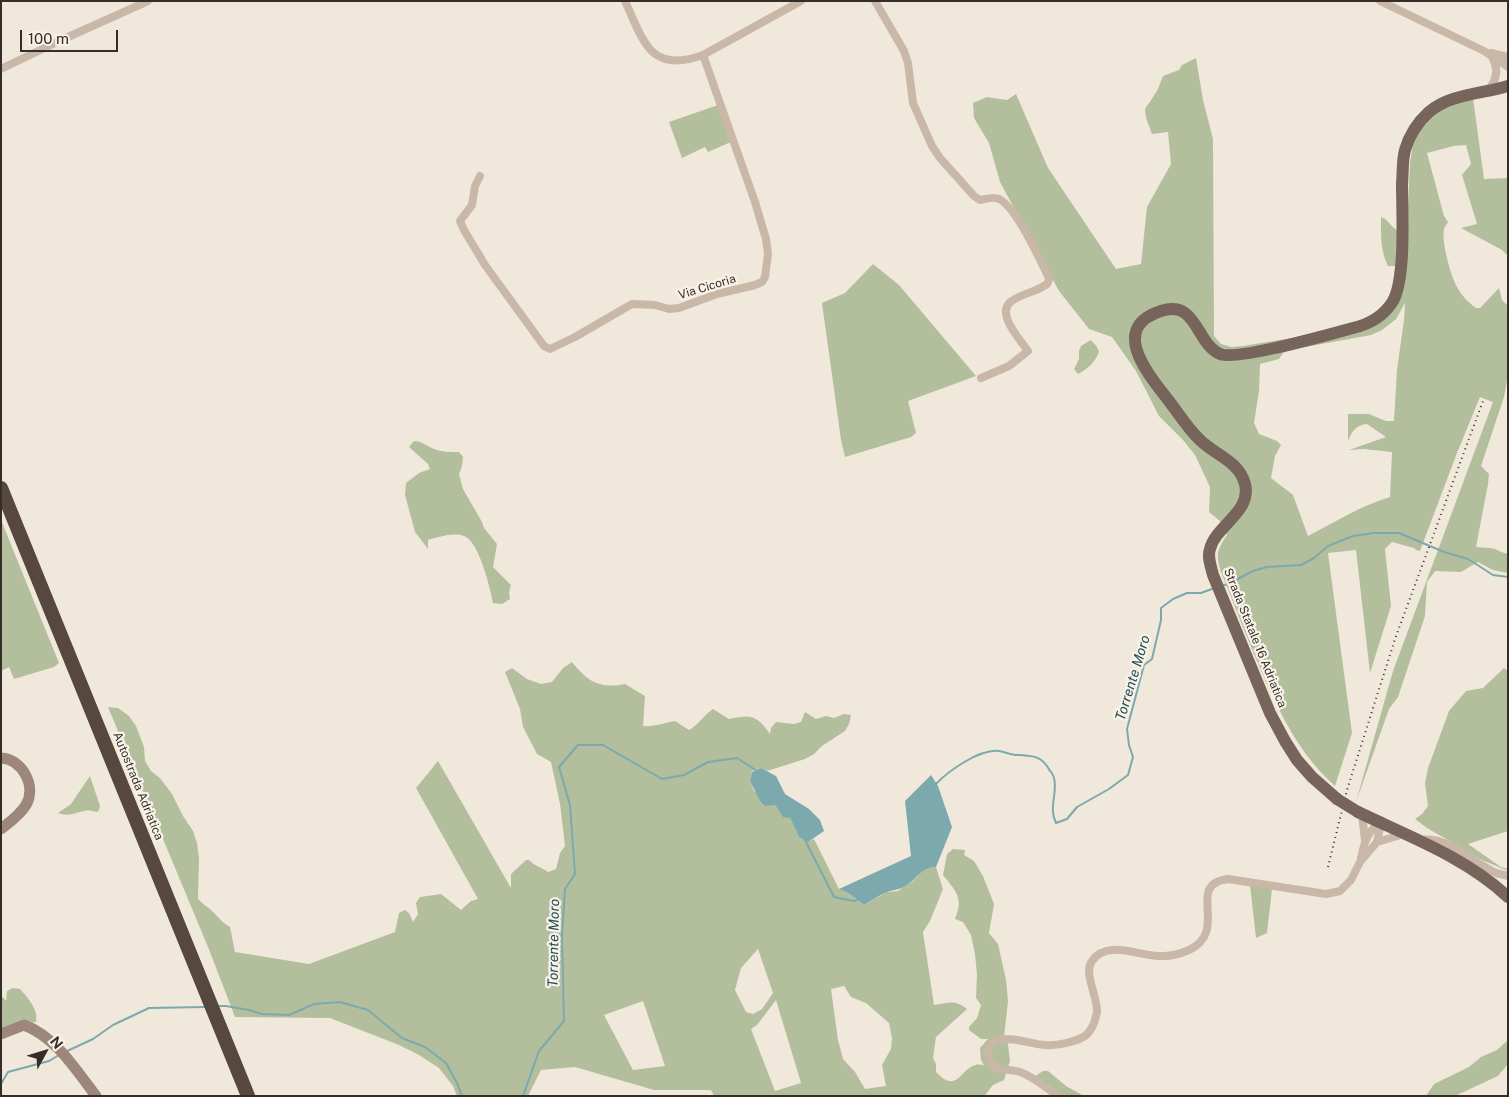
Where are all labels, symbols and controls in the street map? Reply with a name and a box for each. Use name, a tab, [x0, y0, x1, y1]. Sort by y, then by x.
scale bar	[22, 20, 120, 52]
text: 100 m	[28, 30, 69, 47]
street label: Via Cicoria	[676, 271, 738, 303]
street label: Strada Statale 16 Adriatica	[1220, 566, 1290, 710]
water label: Torrente Moro	[1112, 633, 1154, 723]
street label: Autostrada Adriatica	[110, 730, 166, 842]
water label: Torrente Moro	[545, 899, 563, 987]
north arrow	[20, 1027, 70, 1077]
text: N	[47, 1033, 66, 1052]

